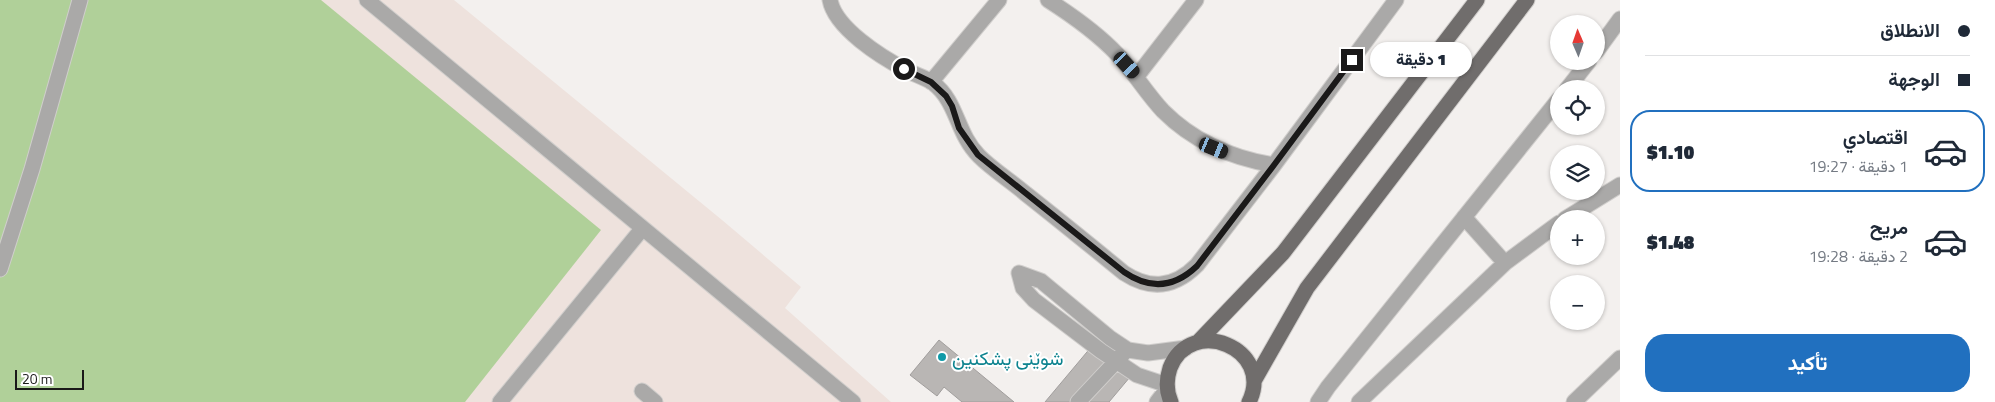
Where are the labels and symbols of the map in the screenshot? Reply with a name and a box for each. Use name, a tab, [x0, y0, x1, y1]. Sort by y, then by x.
north arrow	[1550, 15, 1605, 70]
callout: 1 دقيقة	[1370, 42, 1472, 78]
car	[1111, 49, 1142, 81]
route end	[1341, 49, 1363, 71]
route start	[893, 58, 915, 80]
car	[1197, 135, 1230, 161]
place label: شوێنی پشکنین	[952, 343, 1064, 372]
marker: شوێنی پشکنین	[936, 351, 948, 363]
scale bar	[15, 367, 84, 390]

